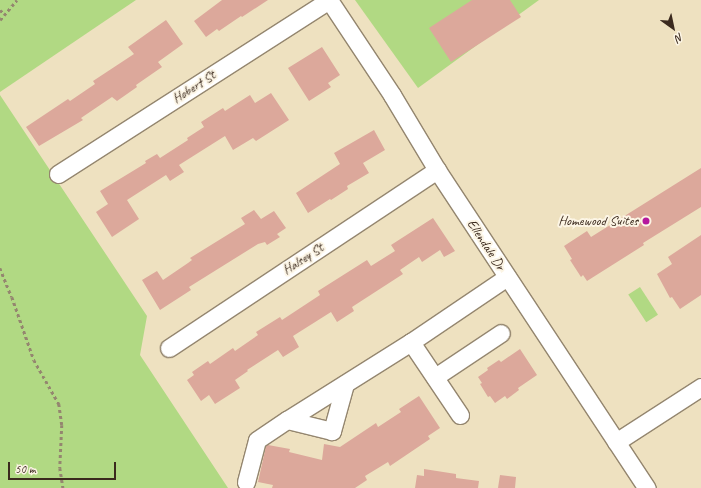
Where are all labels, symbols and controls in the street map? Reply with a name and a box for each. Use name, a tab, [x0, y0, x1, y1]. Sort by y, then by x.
north arrow	[653, 8, 693, 48]
text: N	[673, 30, 686, 46]
street label: Hobert St	[169, 67, 219, 107]
place label: Homewood Suites	[558, 213, 638, 229]
street label: Ellendale Dr	[463, 216, 509, 274]
marker: Homewood Suites	[641, 216, 651, 226]
street label: Halsey St	[279, 240, 327, 278]
scale bar	[10, 454, 118, 480]
text: 50 m	[15, 461, 35, 477]

